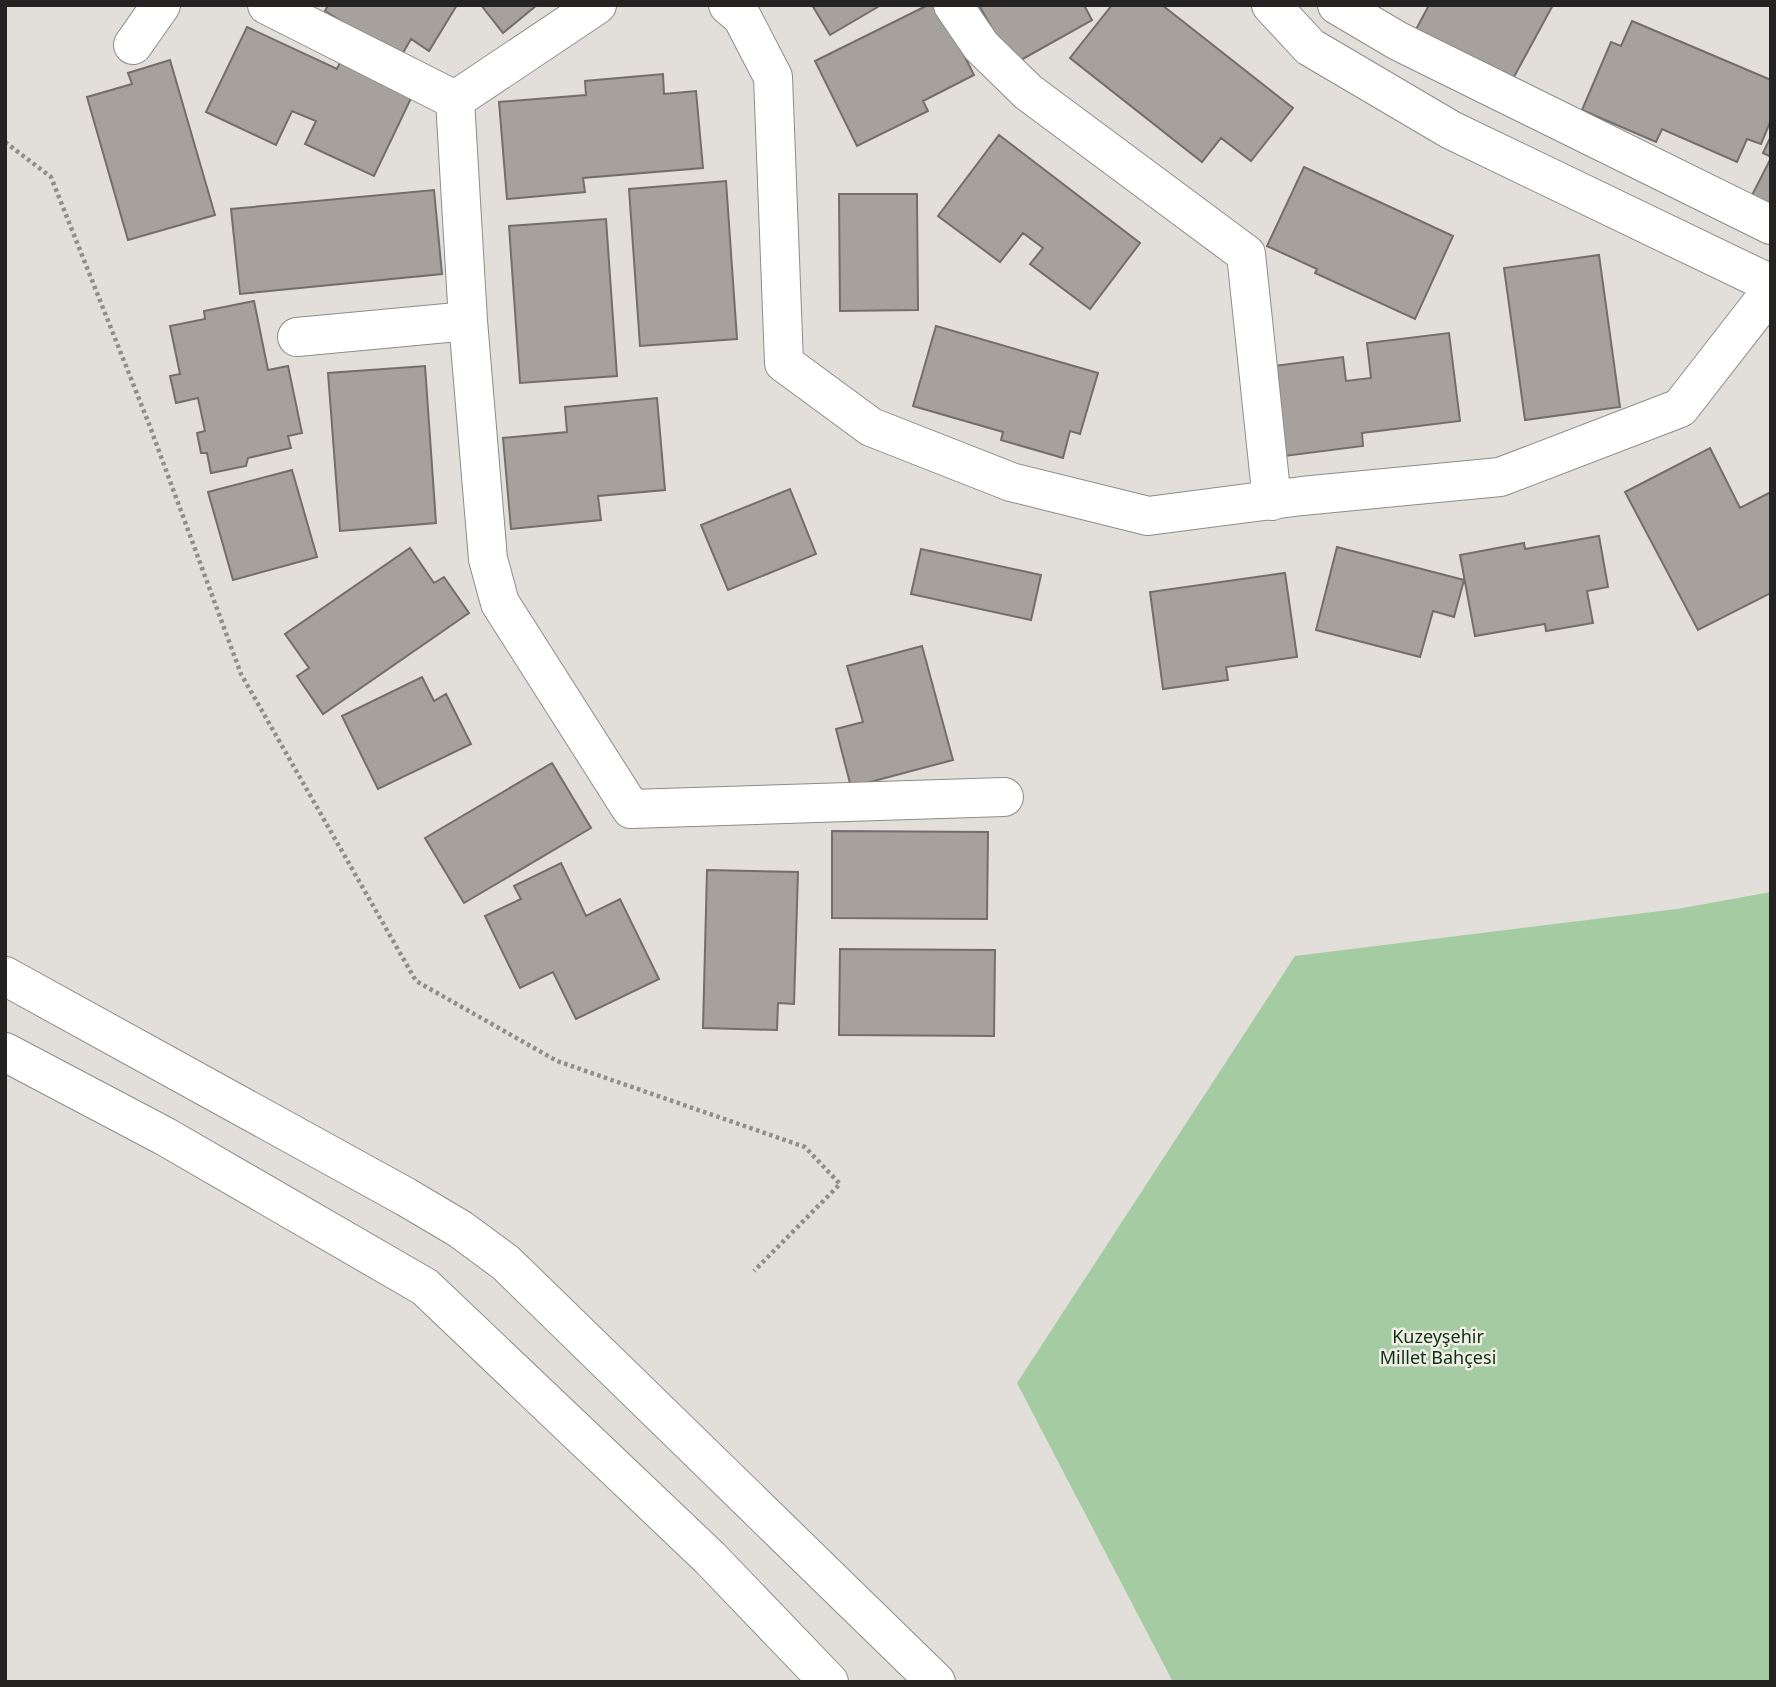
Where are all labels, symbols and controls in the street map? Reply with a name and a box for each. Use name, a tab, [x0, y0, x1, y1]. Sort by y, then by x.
park label: Kuzeyşehir Millet Bahçesi	[1380, 1324, 1496, 1369]

